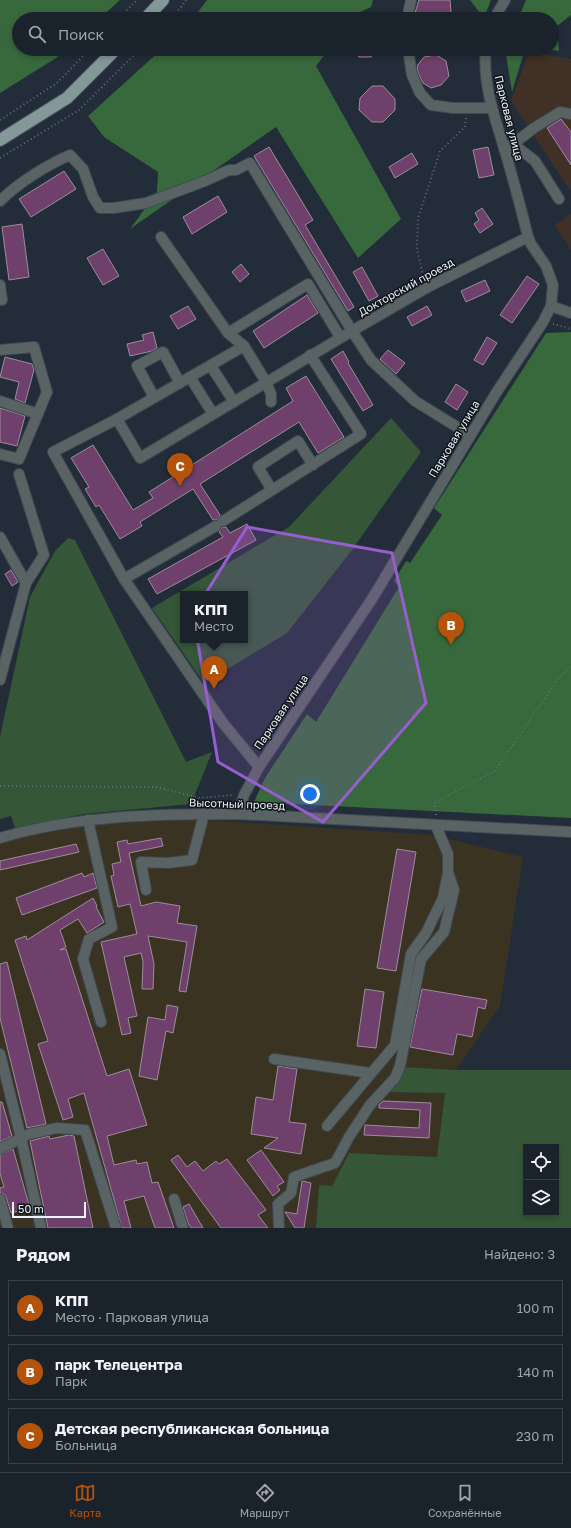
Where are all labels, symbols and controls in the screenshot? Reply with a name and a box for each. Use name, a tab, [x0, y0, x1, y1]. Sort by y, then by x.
search box	[12, 12, 559, 56]
icon: search	[26, 23, 48, 45]
text: Поиск	[58, 25, 104, 43]
street label: Парковая улица	[493, 74, 526, 162]
street label: Докторский проезд	[356, 255, 456, 318]
street label: Парковая улица	[425, 398, 482, 480]
pin: C	[167, 453, 193, 486]
popup	[180, 591, 248, 643]
text: КПП	[194, 600, 228, 618]
pin: B	[438, 612, 464, 645]
text: Место	[194, 618, 234, 634]
pin: A	[201, 656, 227, 689]
street label: Парковая улица	[251, 672, 310, 752]
your location	[300, 784, 320, 804]
street label: Высотный проезд	[189, 795, 286, 812]
map controls	[523, 1144, 559, 1216]
button: locate	[523, 1144, 559, 1180]
button: layers	[523, 1180, 559, 1216]
scale bar	[12, 1200, 86, 1219]
text: 50 m	[18, 1202, 44, 1215]
text: Рядом	[16, 1244, 70, 1265]
text: Найдено: 3	[484, 1246, 555, 1262]
text: КПП	[55, 1291, 89, 1309]
text: A	[25, 1300, 35, 1316]
text: 100 m	[517, 1300, 554, 1316]
text: Место · Парковая улица	[55, 1309, 209, 1325]
text: парк Телецентра	[55, 1355, 183, 1373]
text: B	[25, 1364, 35, 1380]
text: 140 m	[517, 1364, 554, 1380]
text: Парк	[55, 1373, 88, 1389]
text: Детская республиканская больница	[55, 1419, 329, 1437]
text: C	[25, 1428, 35, 1444]
text: 230 m	[516, 1428, 554, 1444]
text: Больница	[55, 1437, 117, 1453]
tab: Карта	[69, 1482, 101, 1519]
tab: Маршрут	[240, 1482, 289, 1519]
tab: Сохранённые	[428, 1482, 502, 1519]

